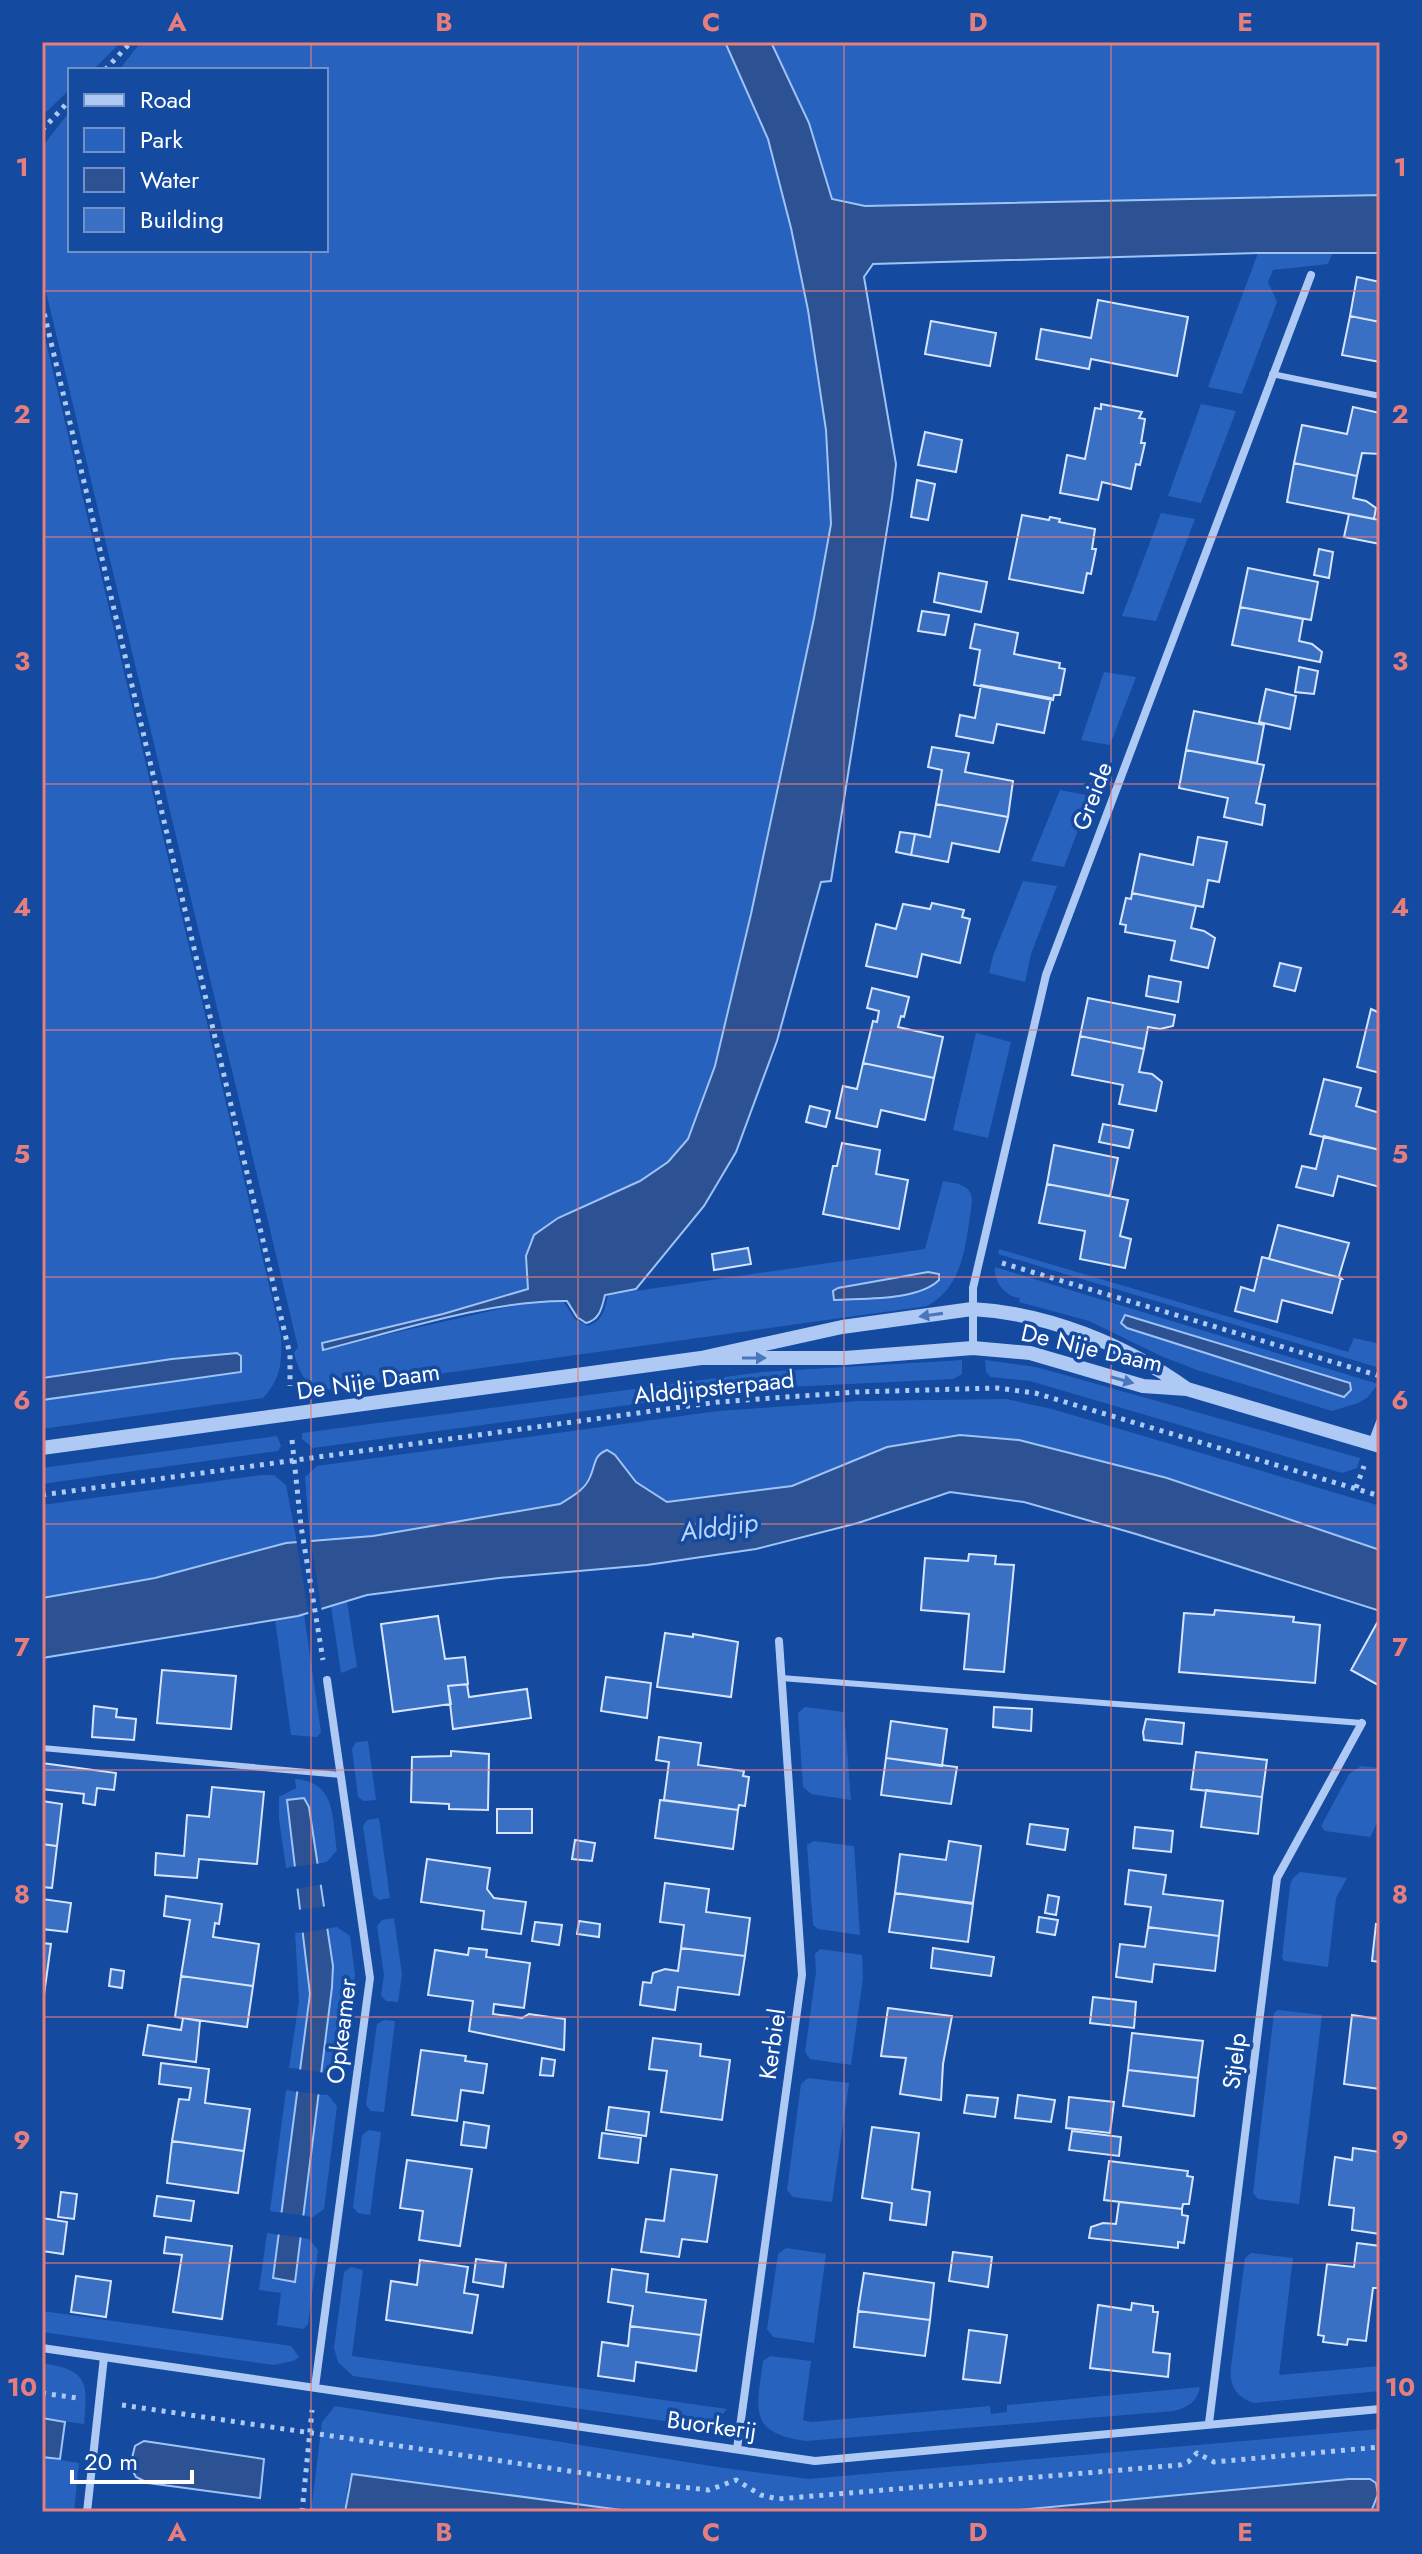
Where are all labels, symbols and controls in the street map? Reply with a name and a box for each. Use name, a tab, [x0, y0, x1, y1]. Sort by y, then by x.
text: A	[166, 3, 187, 41]
text: B	[435, 3, 453, 41]
text: C	[702, 3, 720, 41]
text: D	[968, 3, 988, 41]
text: E	[1237, 3, 1253, 41]
legend	[68, 68, 328, 252]
text: Road	[140, 82, 192, 117]
text: Park	[140, 122, 183, 157]
text: 1	[15, 148, 29, 186]
text: 1	[1393, 148, 1407, 186]
text: Water	[140, 162, 200, 197]
text: Building	[140, 202, 224, 237]
text: 2	[13, 395, 31, 433]
text: 2	[1391, 395, 1409, 433]
text: 3	[14, 642, 30, 680]
text: 3	[1392, 642, 1408, 680]
street label: Greide	[1063, 757, 1121, 835]
text: 4	[13, 888, 31, 926]
text: 4	[1391, 888, 1409, 926]
text: 5	[14, 1135, 30, 1173]
text: 5	[1392, 1135, 1408, 1173]
one-way arrow	[918, 1309, 943, 1322]
street label: De Nije Daam	[1018, 1315, 1166, 1381]
one-way arrow	[742, 1352, 767, 1364]
street label: De Nije Daam	[294, 1354, 442, 1408]
street label: Alddjipsterpaad	[632, 1361, 796, 1413]
one-way arrow	[1110, 1374, 1134, 1387]
text: 6	[13, 1381, 31, 1419]
text: 6	[1391, 1381, 1409, 1419]
water label: Alddjip	[677, 1503, 761, 1551]
text: 7	[14, 1628, 30, 1666]
text: 7	[1392, 1628, 1408, 1666]
text: 8	[14, 1875, 30, 1913]
text: 8	[1392, 1875, 1408, 1913]
street label: Opkeamer	[317, 1975, 365, 2086]
street label: Kerbiel	[750, 2006, 794, 2082]
street label: Stjelp	[1213, 2031, 1255, 2091]
text: 9	[13, 2121, 31, 2159]
text: 9	[1391, 2121, 1409, 2159]
text: 10	[7, 2368, 37, 2406]
text: 10	[1385, 2368, 1415, 2406]
street label: Buorkerij	[665, 2401, 759, 2449]
scale bar	[72, 2434, 192, 2484]
text: 20 m	[84, 2444, 138, 2479]
text: A	[166, 2513, 187, 2551]
text: B	[435, 2513, 453, 2551]
text: C	[702, 2513, 720, 2551]
text: D	[968, 2513, 988, 2551]
text: E	[1237, 2513, 1253, 2551]

